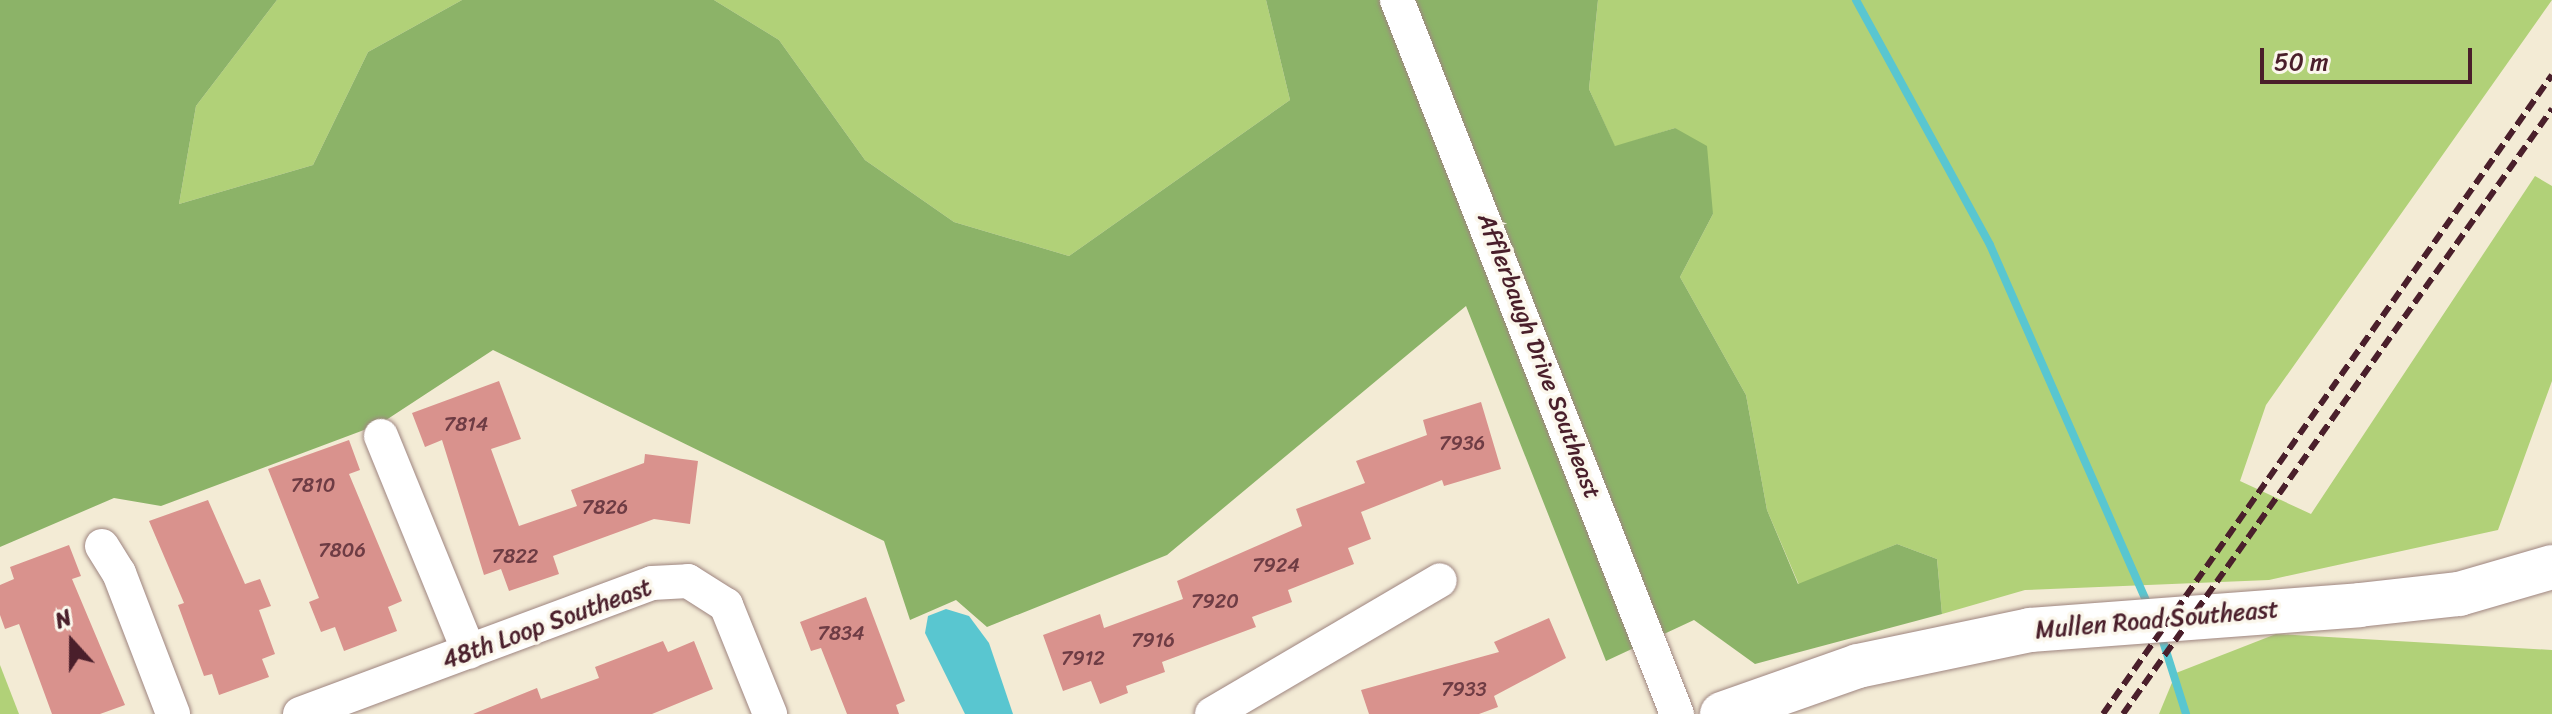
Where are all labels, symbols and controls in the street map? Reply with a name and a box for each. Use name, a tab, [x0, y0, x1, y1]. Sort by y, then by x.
scale bar	[2264, 32, 2476, 82]
text: 50 m	[2274, 41, 2329, 83]
street label: Afflerbaugh Drive Southeast	[1471, 210, 1607, 502]
house number: 7814	[444, 412, 488, 436]
house number: 7936	[1439, 431, 1485, 455]
house number: 7810	[291, 473, 335, 497]
house number: 7826	[582, 495, 628, 519]
house number: 7806	[318, 538, 366, 562]
house number: 7822	[492, 544, 538, 568]
house number: 7924	[1252, 553, 1300, 577]
street label: 48th Loop Southeast	[439, 573, 655, 675]
house number: 7920	[1191, 589, 1239, 613]
street label: Mullen Road Southeast	[2035, 595, 2279, 645]
text: N	[49, 598, 77, 640]
north arrow	[32, 602, 112, 682]
house number: 7834	[818, 621, 864, 645]
house number: 7916	[1131, 628, 1175, 652]
house number: 7912	[1061, 646, 1105, 670]
house number: 7933	[1441, 677, 1487, 701]

